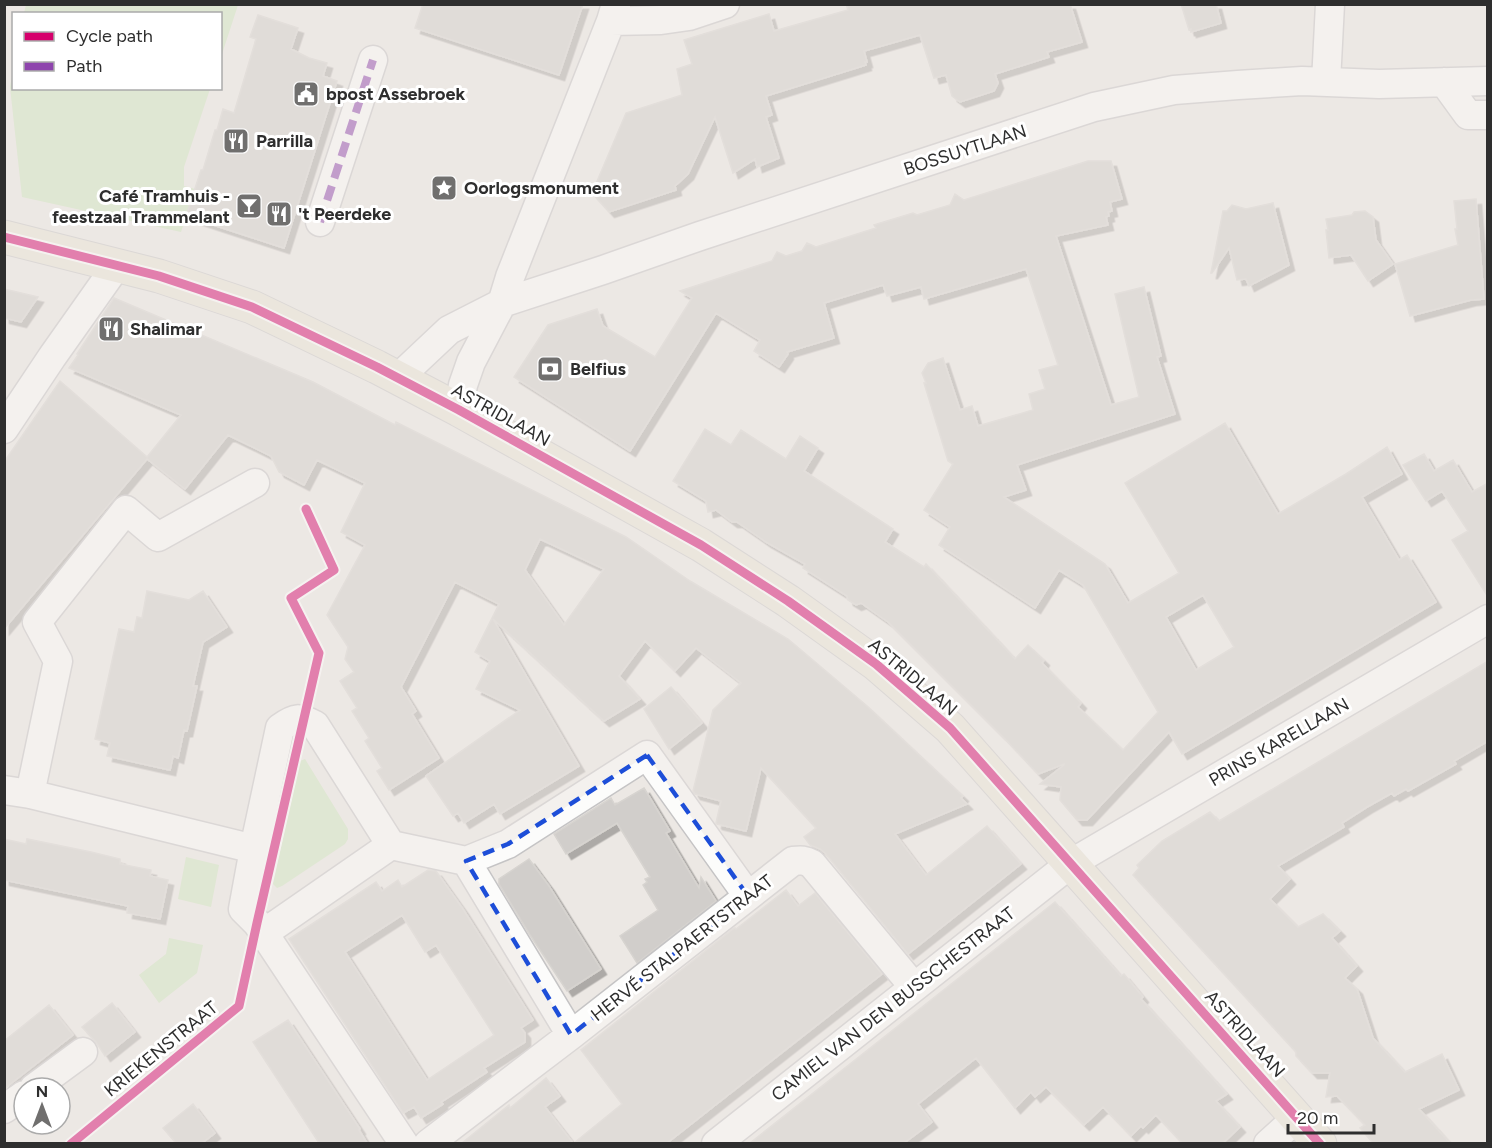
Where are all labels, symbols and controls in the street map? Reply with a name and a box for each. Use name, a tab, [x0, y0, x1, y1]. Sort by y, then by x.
legend	[12, 12, 222, 90]
text: Cycle path	[66, 25, 153, 47]
text: Path	[66, 55, 102, 77]
public building icon: bpost Assebroek	[291, 79, 321, 109]
place label: bpost Assebroek	[326, 83, 465, 105]
street label: BOSSUYTLAAN	[901, 120, 1029, 180]
restaurant icon: Parrilla	[221, 126, 251, 156]
place label: Parrilla	[256, 130, 313, 152]
place icon: Oorlogsmonument	[429, 173, 459, 203]
place label: Oorlogsmonument	[464, 177, 619, 199]
place label: Café Tramhuis - feestzaal Trammelant	[52, 185, 230, 228]
bar icon: Café Tramhuis - feestzaal Trammelant	[234, 191, 264, 221]
restaurant icon: 't Peerdeke	[264, 199, 294, 229]
place label: 't Peerdeke	[298, 203, 391, 225]
restaurant icon: Shalimar	[96, 314, 126, 344]
place label: Shalimar	[130, 318, 202, 340]
bank icon: Belfius	[535, 354, 565, 384]
place label: Belfius	[570, 358, 626, 380]
street label: ASTRIDLAAN	[448, 379, 554, 451]
street label: ASTRIDLAAN	[864, 633, 962, 721]
street label: PRINS KARELLAAN	[1205, 693, 1353, 791]
street label: HERVÉ STALPAERTSTRAAT	[587, 870, 778, 1026]
street label: CAMIEL VAN DEN BUSSCHESTRAAT	[767, 902, 1019, 1106]
street label: ASTRIDLAAN	[1200, 986, 1290, 1082]
street label: KRIEKENSTRAAT	[100, 996, 222, 1102]
north arrow	[12, 1076, 72, 1136]
text: N	[36, 1082, 48, 1101]
scale bar	[1288, 1097, 1374, 1135]
text: 20 m	[1297, 1107, 1338, 1129]

